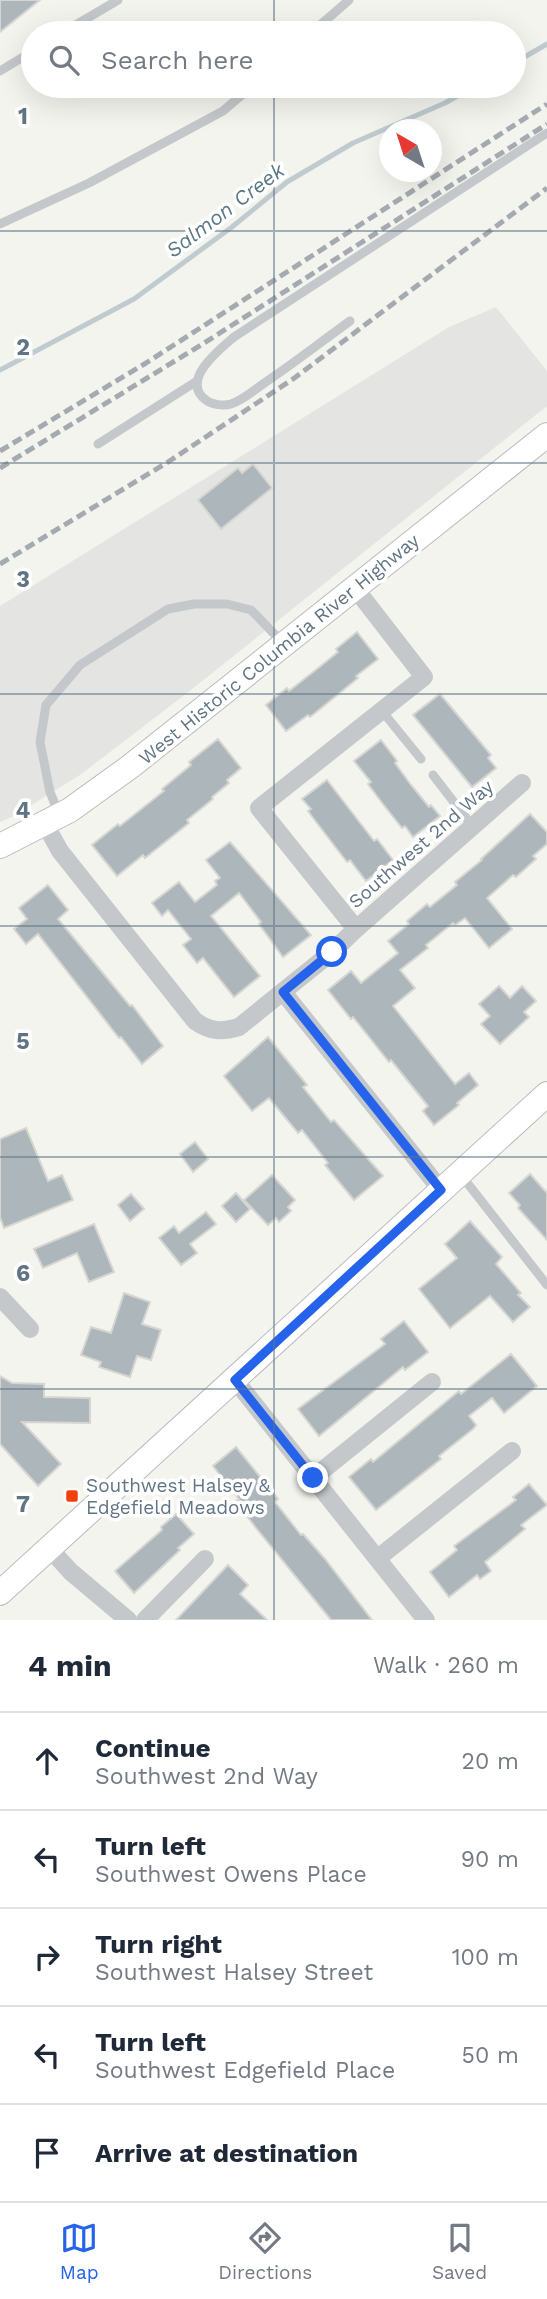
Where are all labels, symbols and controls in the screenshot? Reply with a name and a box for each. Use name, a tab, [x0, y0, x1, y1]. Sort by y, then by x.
search box	[21, 21, 526, 98]
icon: search	[45, 41, 83, 79]
text: Search here	[101, 45, 253, 75]
text: 1	[18, 103, 28, 130]
north arrow	[379, 119, 442, 182]
water label: Salmon Creek	[161, 157, 290, 263]
text: 2	[16, 334, 30, 361]
street label: West Historic Columbia River Highway	[134, 529, 424, 769]
text: 3	[16, 566, 30, 593]
street label: Southwest 2nd Way	[344, 775, 498, 913]
text: 4	[16, 797, 31, 824]
route start	[316, 936, 347, 967]
text: 5	[16, 1028, 30, 1055]
text: 6	[16, 1260, 30, 1287]
route end	[297, 1462, 328, 1493]
place label: Southwest Halsey & Edgefield Meadows	[86, 1474, 271, 1519]
marker: Southwest Halsey & Edgefield Meadows	[64, 1488, 80, 1504]
text: 7	[16, 1491, 30, 1518]
text: 4 min	[28, 1648, 112, 1683]
text: Walk · 260 m	[373, 1652, 519, 1679]
text: Continue	[95, 1733, 211, 1763]
icon: ahead	[28, 1742, 66, 1780]
text: 20 m	[462, 1748, 519, 1775]
text: Southwest 2nd Way	[95, 1763, 318, 1790]
text: Turn left	[95, 1831, 206, 1861]
icon: left	[28, 1840, 66, 1878]
text: 90 m	[461, 1846, 519, 1873]
text: Southwest Owens Place	[95, 1861, 367, 1888]
text: Turn right	[95, 1929, 222, 1959]
icon: right	[28, 1938, 66, 1976]
text: 100 m	[452, 1944, 519, 1971]
text: Southwest Halsey Street	[95, 1959, 373, 1986]
text: Turn left	[95, 2027, 206, 2057]
icon: left	[28, 2036, 66, 2074]
text: 50 m	[462, 2042, 519, 2069]
text: Southwest Edgefield Place	[95, 2057, 395, 2084]
icon: arrive	[28, 2134, 66, 2172]
text: Arrive at destination	[95, 2138, 358, 2168]
tab: Map	[60, 2219, 99, 2284]
tab: Directions	[218, 2219, 312, 2284]
tab: Saved	[432, 2219, 487, 2284]

